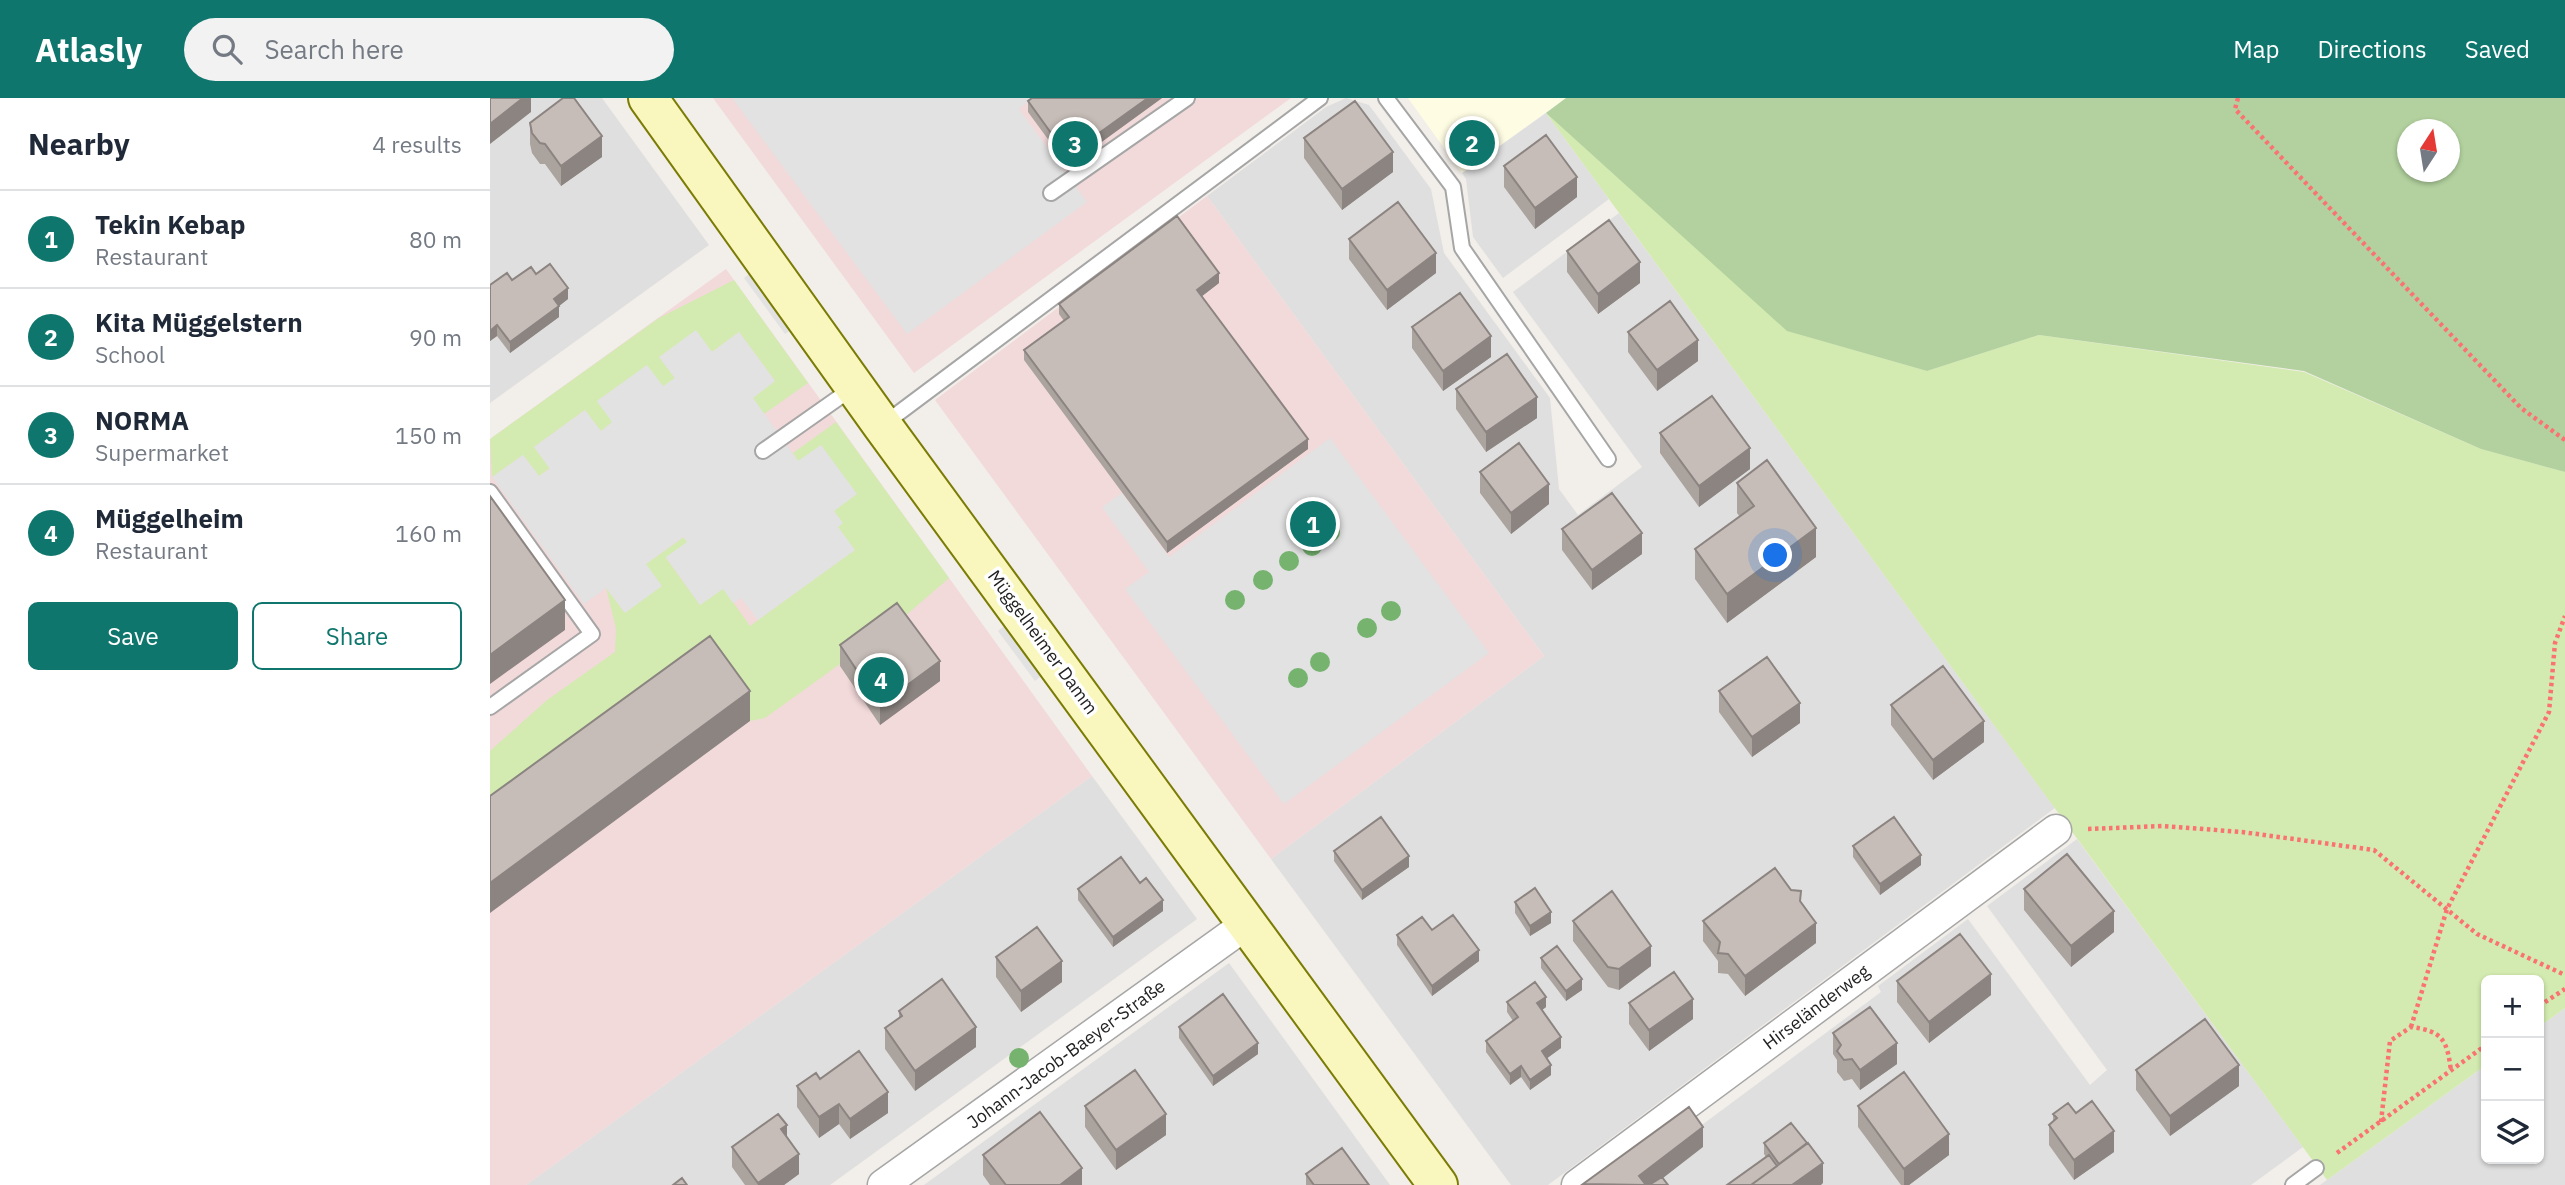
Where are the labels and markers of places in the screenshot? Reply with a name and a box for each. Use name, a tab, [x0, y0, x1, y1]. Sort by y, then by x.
pin: 2	[1449, 117, 1495, 169]
pin: 3	[1052, 118, 1098, 170]
pin: 1	[1290, 498, 1336, 550]
pin: 4	[858, 654, 904, 706]

